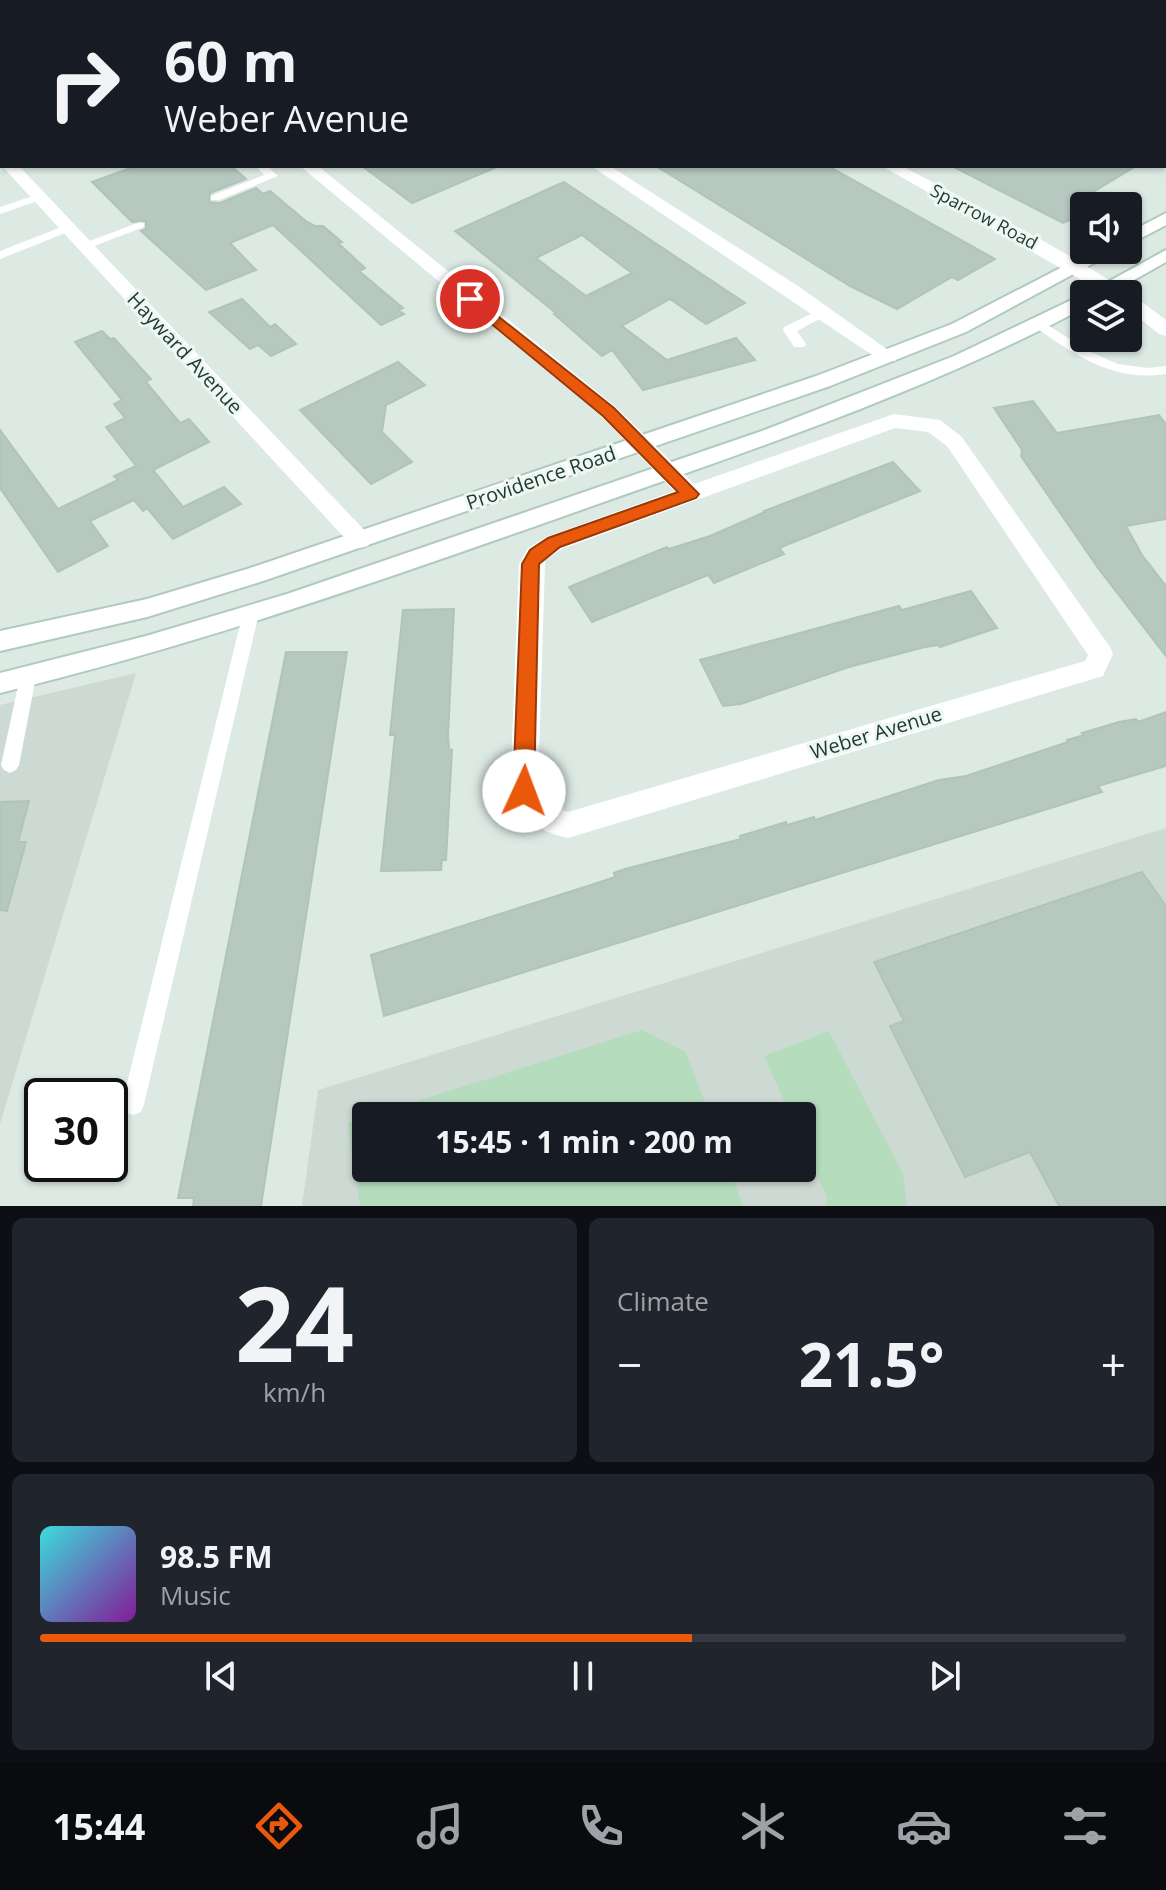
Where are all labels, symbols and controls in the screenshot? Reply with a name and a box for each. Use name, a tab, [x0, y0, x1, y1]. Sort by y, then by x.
text: 60 m	[164, 22, 298, 98]
icon: right	[32, 32, 136, 136]
text: Weber Avenue	[164, 94, 409, 143]
street label: Sparrow Road	[927, 178, 1042, 254]
map controls	[1070, 192, 1142, 352]
button: sound	[1070, 192, 1142, 264]
pin	[436, 265, 504, 333]
icon: arrive	[448, 277, 492, 321]
button: layers	[1070, 280, 1142, 352]
street label: Hayward Avenue	[122, 286, 249, 420]
street label: Providence Road	[462, 439, 619, 516]
street label: Weber Avenue	[807, 700, 945, 765]
position arrow	[482, 749, 566, 833]
speed limit sign: 30	[24, 1078, 128, 1182]
text: 15:45 · 1 min · 200 m	[435, 1121, 733, 1162]
text: 24	[235, 1251, 354, 1392]
text: Climate	[617, 1283, 709, 1319]
text: 21.5°	[799, 1323, 944, 1405]
text: −	[617, 1334, 642, 1394]
text: +	[1101, 1334, 1126, 1394]
text: km/h	[263, 1374, 326, 1410]
text: 98.5 FM	[160, 1536, 273, 1577]
text: Music	[160, 1577, 231, 1613]
icon: previous	[199, 1654, 243, 1698]
icon: pause	[561, 1654, 605, 1698]
icon: next	[923, 1654, 967, 1698]
icon: directions	[251, 1798, 307, 1854]
icon: music	[412, 1798, 468, 1854]
icon: phone	[573, 1798, 629, 1854]
icon: climate	[735, 1798, 791, 1854]
icon: car	[896, 1798, 952, 1854]
icon: filters	[1057, 1798, 1113, 1854]
text: 15:44	[53, 1802, 145, 1851]

